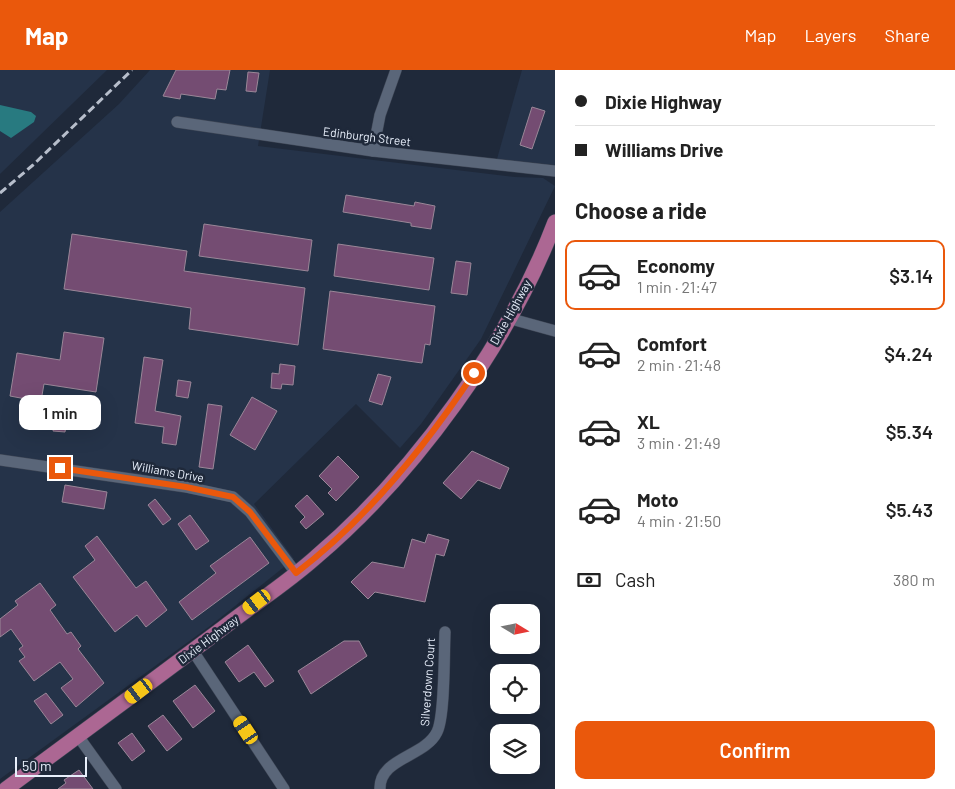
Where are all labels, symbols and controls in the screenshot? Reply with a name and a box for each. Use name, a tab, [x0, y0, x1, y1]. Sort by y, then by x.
text: Map	[25, 21, 68, 50]
text: Map	[744, 24, 776, 46]
text: Layers	[804, 24, 857, 46]
text: Share	[885, 24, 930, 46]
text: Dixie Highway	[605, 90, 722, 113]
street label: Edinburgh Street	[322, 124, 412, 148]
text: Williams Drive	[605, 138, 723, 161]
text: Choose a ride	[575, 197, 707, 223]
icon: car	[577, 253, 622, 298]
text: Economy	[637, 254, 715, 277]
text: $3.14	[889, 264, 933, 287]
street label: Dixie Highway	[486, 277, 534, 347]
text: 1 min · 21:47	[637, 277, 717, 296]
icon: car	[577, 331, 622, 376]
text: Comfort	[637, 332, 707, 355]
text: $4.24	[884, 342, 933, 365]
text: 2 min · 21:48	[637, 355, 721, 374]
route start	[463, 362, 485, 384]
callout: 1 min	[19, 396, 101, 430]
text: 1 min	[43, 403, 77, 422]
icon: car	[577, 409, 622, 454]
text: XL	[637, 410, 660, 433]
text: $5.34	[886, 420, 933, 443]
text: 3 min · 21:49	[637, 433, 721, 452]
route end	[49, 457, 71, 479]
street label: Williams Drive	[131, 458, 205, 484]
icon: car	[577, 487, 622, 532]
text: Moto	[637, 488, 679, 511]
text: $5.43	[886, 498, 933, 521]
text: 4 min · 21:50	[637, 511, 721, 530]
icon: cash	[575, 566, 603, 594]
text: Cash	[615, 568, 656, 591]
text: 380 m	[893, 570, 935, 589]
car	[240, 587, 273, 617]
north arrow	[490, 604, 540, 654]
map controls	[490, 604, 540, 774]
street label: Dixie Highway	[175, 612, 241, 666]
street label: Silverdown Court	[417, 637, 437, 727]
button: locate	[490, 664, 540, 714]
car	[122, 676, 155, 706]
car	[231, 713, 260, 747]
button: Confirm	[575, 721, 935, 779]
button: layers	[490, 724, 540, 774]
scale bar	[15, 754, 88, 777]
text: 50 m	[22, 757, 51, 774]

